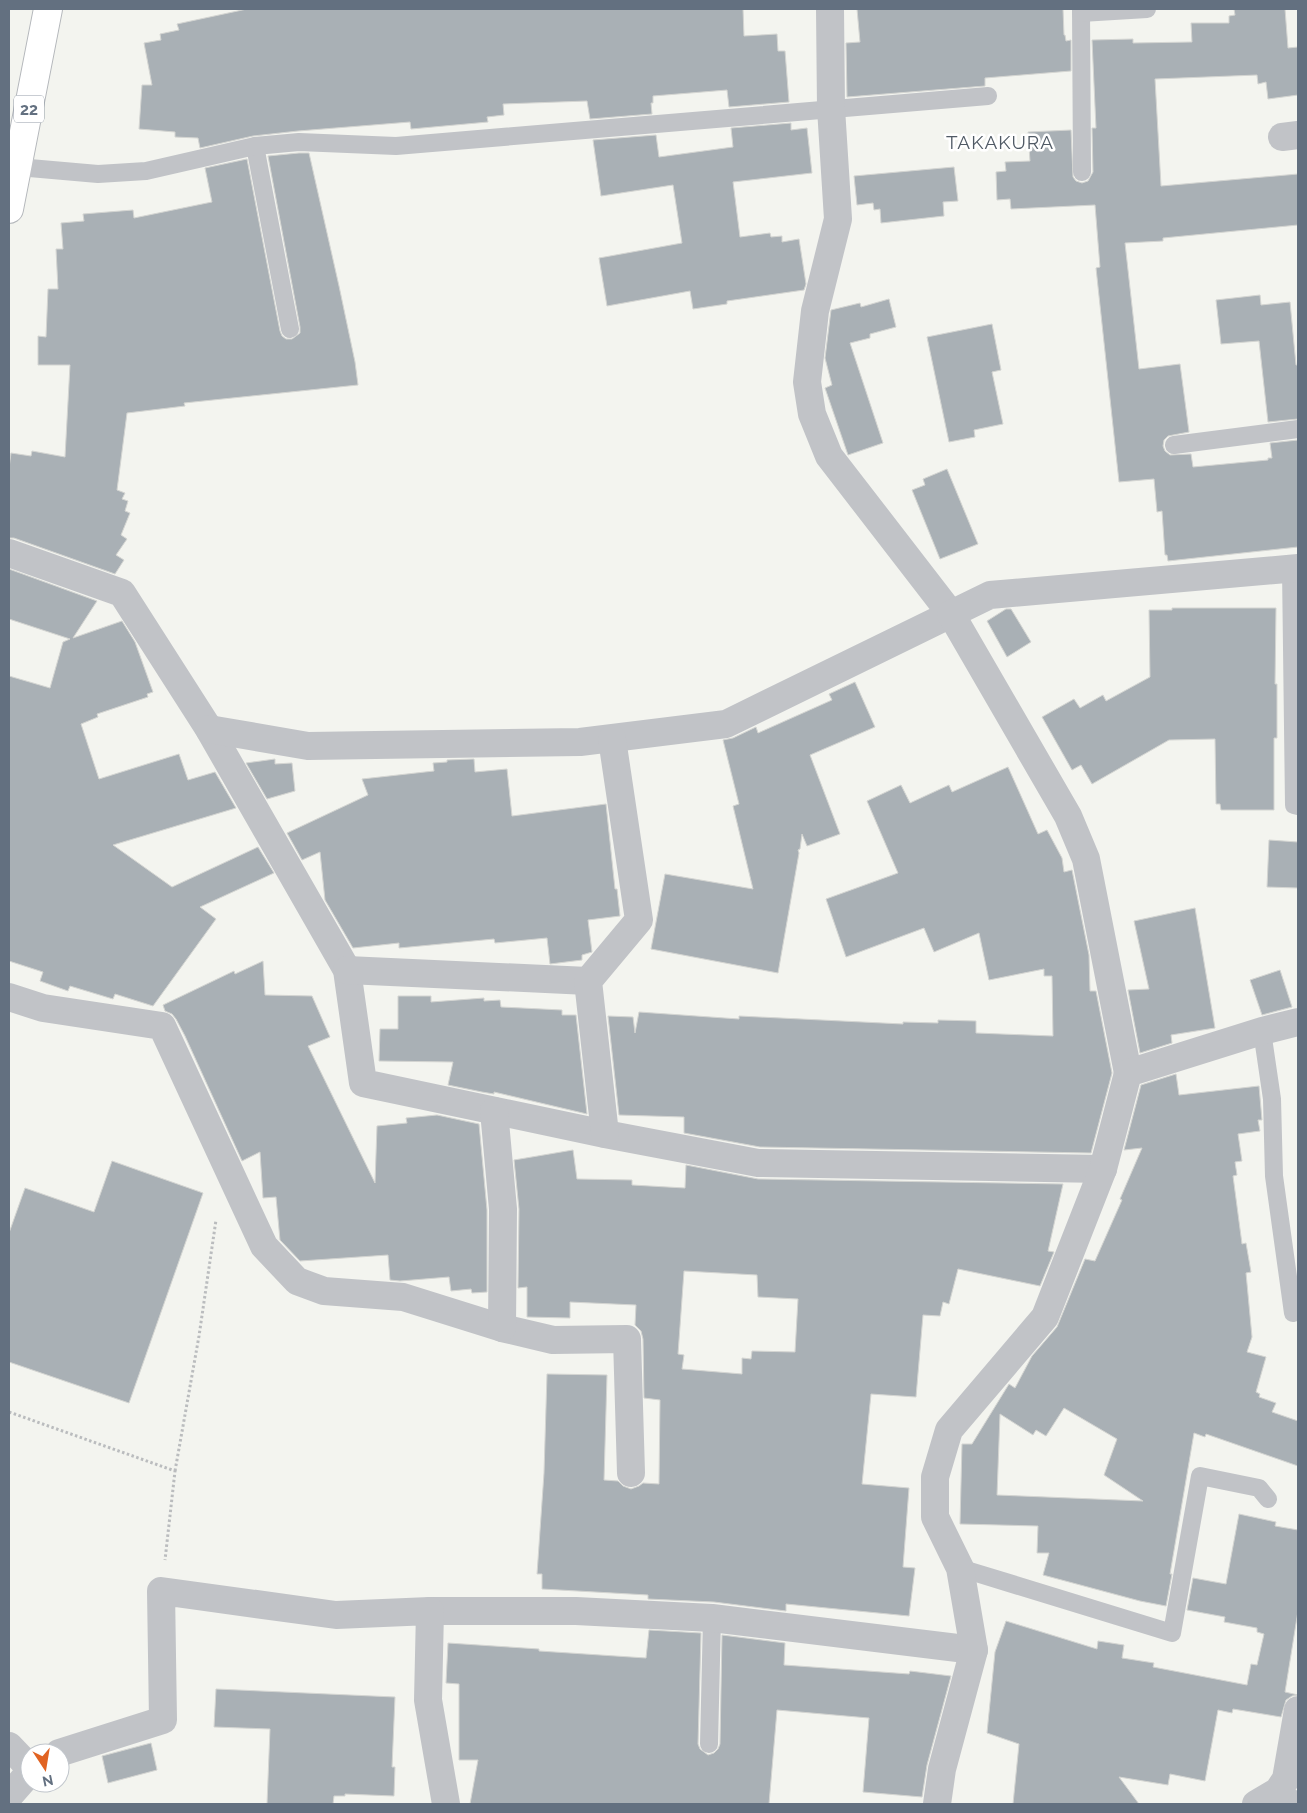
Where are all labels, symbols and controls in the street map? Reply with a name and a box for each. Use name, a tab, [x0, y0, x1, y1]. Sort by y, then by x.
road number: 22	[14, 96, 44, 122]
district label: TAKAKURA	[946, 131, 1054, 153]
north arrow	[20, 1743, 70, 1793]
text: N	[41, 1772, 55, 1790]

